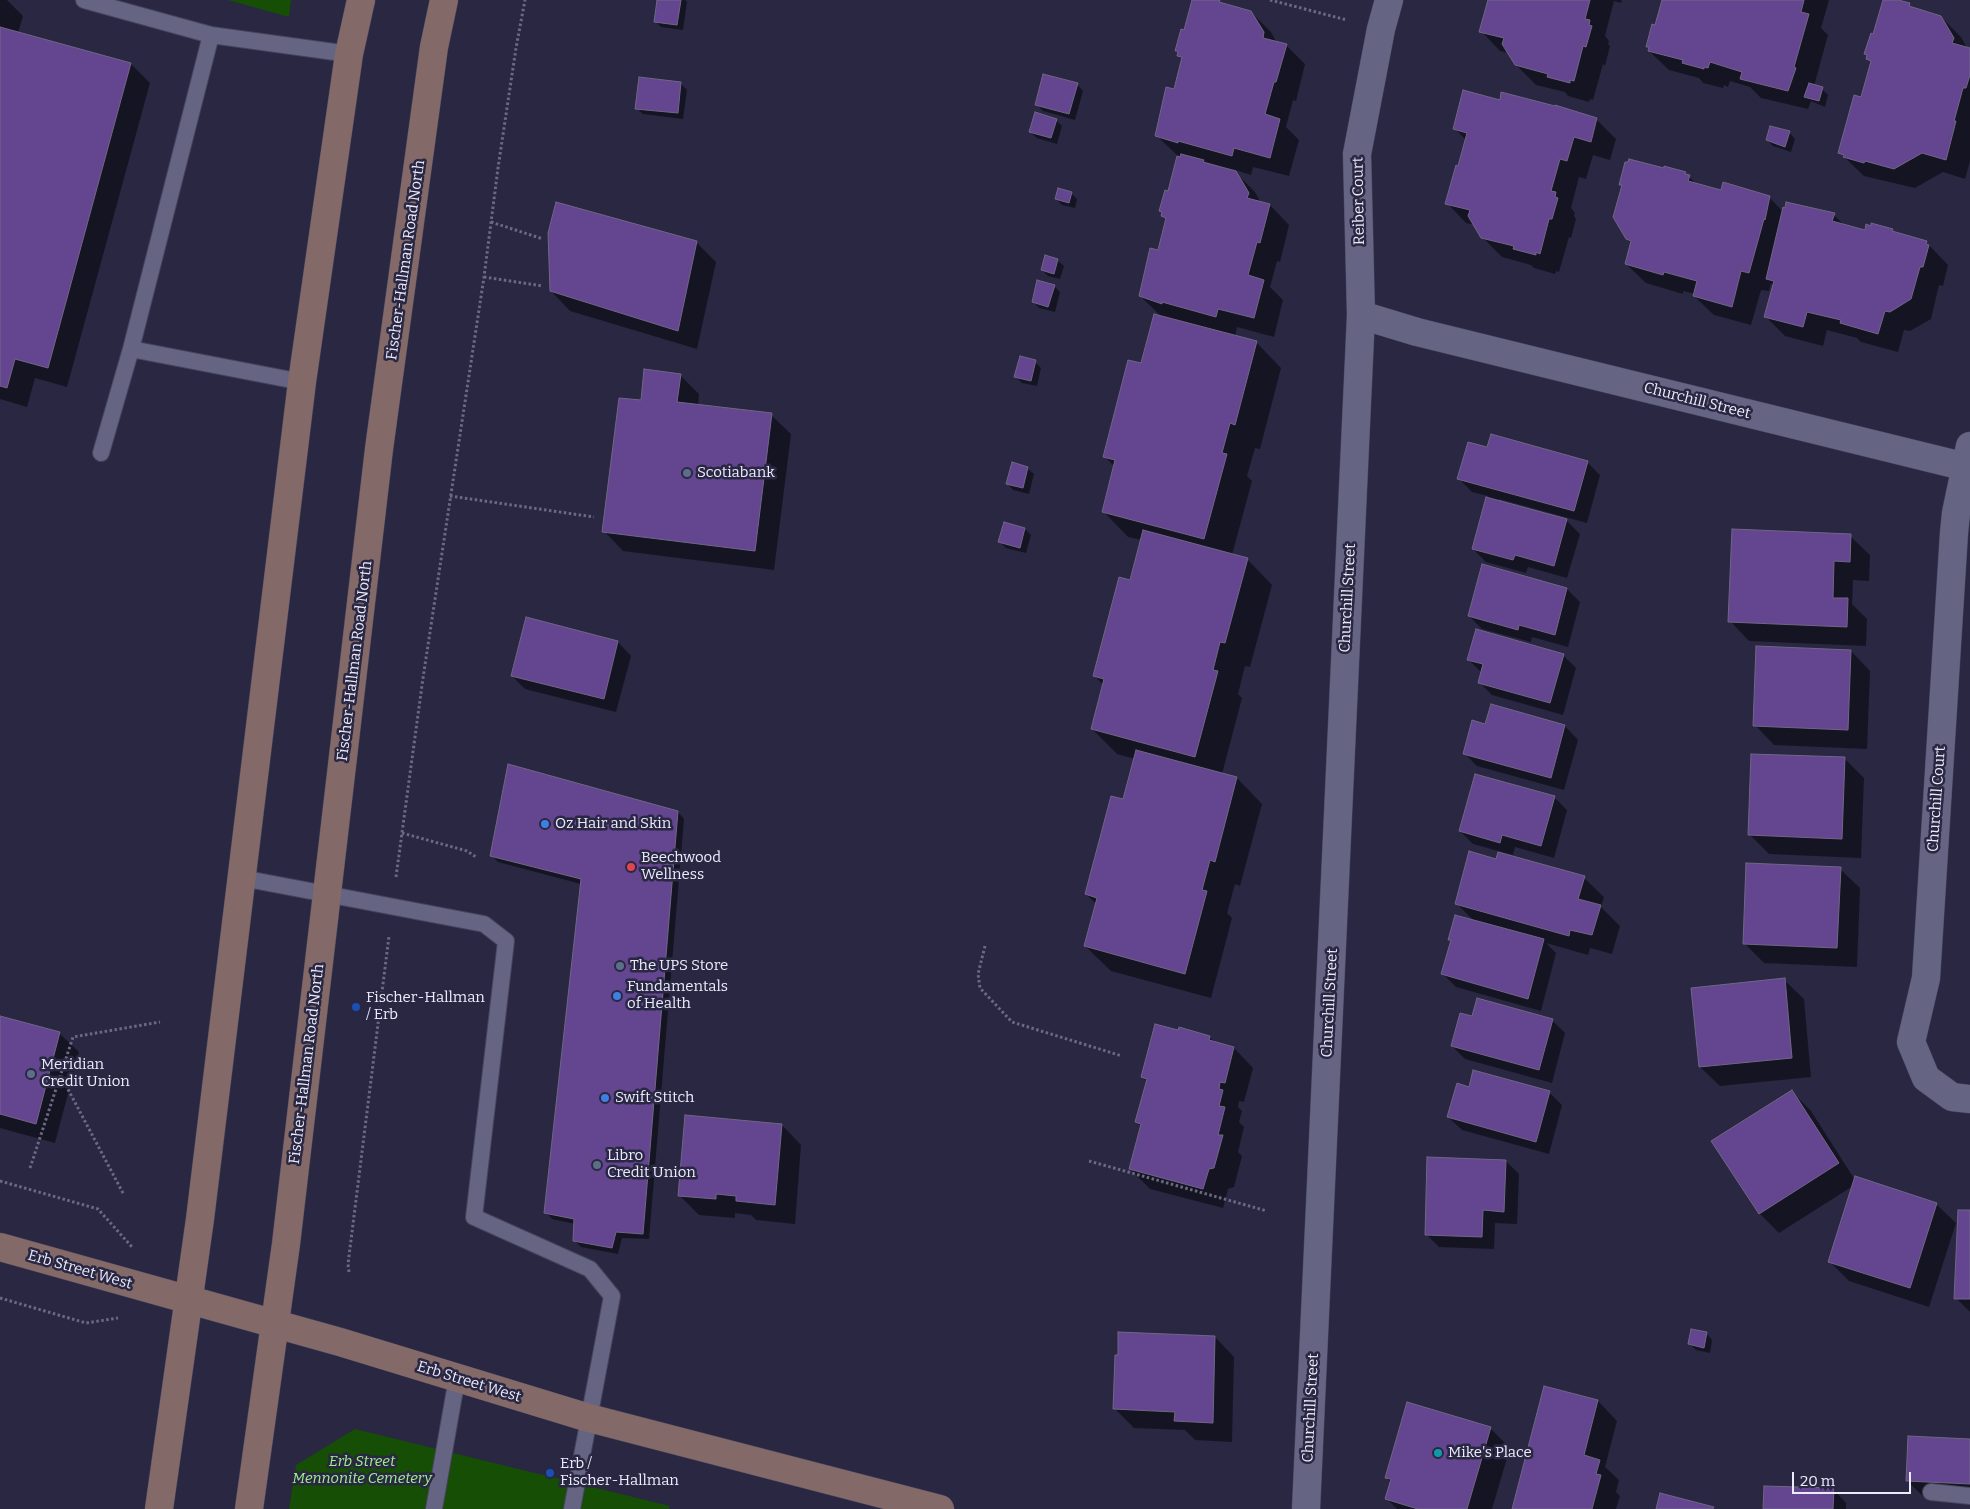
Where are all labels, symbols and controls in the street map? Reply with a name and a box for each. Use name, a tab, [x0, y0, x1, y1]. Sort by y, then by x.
street label: Reiber Court	[1349, 157, 1369, 245]
street label: Fischer-Hallman Road North	[383, 159, 429, 361]
street label: Churchill Street	[1642, 379, 1752, 423]
place label: Scotiabank	[697, 464, 775, 482]
marker: Scotiabank	[681, 467, 693, 479]
street label: Churchill Street	[1336, 543, 1360, 653]
street label: Fischer-Hallman Road North	[334, 560, 376, 762]
street label: Churchill Court	[1924, 745, 1950, 853]
place label: Oz Hair and Skin	[555, 815, 671, 833]
marker: Oz Hair and Skin	[539, 818, 551, 830]
place label: Beechwood Wellness	[641, 849, 721, 884]
marker: Beechwood Wellness	[625, 861, 637, 873]
street label: Churchill Street	[1318, 948, 1342, 1058]
place label: The UPS Store	[630, 957, 728, 975]
marker: The UPS Store	[614, 960, 626, 972]
street label: Fischer-Hallman Road North	[286, 963, 328, 1165]
place label: Fundamentals of Health	[627, 978, 728, 1013]
place label: Fischer-Hallman / Erb	[366, 989, 485, 1024]
marker: Fundamentals of Health	[611, 990, 623, 1002]
marker: Fischer-Hallman / Erb	[350, 1001, 362, 1013]
place label: Meridian Credit Union	[41, 1056, 130, 1091]
marker: Meridian Credit Union	[25, 1068, 37, 1080]
place label: Swift Stitch	[615, 1089, 694, 1107]
marker: Swift Stitch	[599, 1092, 611, 1104]
place label: Libro Credit Union	[607, 1147, 696, 1182]
marker: Libro Credit Union	[591, 1159, 603, 1171]
street label: Erb Street West	[26, 1247, 134, 1293]
street label: Churchill Street	[1299, 1353, 1323, 1463]
street label: Erb Street West	[415, 1358, 523, 1406]
place label: Mike's Place	[1448, 1444, 1532, 1462]
marker: Mike's Place	[1432, 1447, 1444, 1459]
park label: Erb Street Mennonite Cemetery	[292, 1453, 432, 1488]
place label: Erb / Fischer-Hallman	[560, 1455, 679, 1490]
scale bar	[1795, 1462, 1914, 1494]
marker: Erb / Fischer-Hallman	[544, 1467, 556, 1479]
text: 20 m	[1800, 1472, 1835, 1490]

